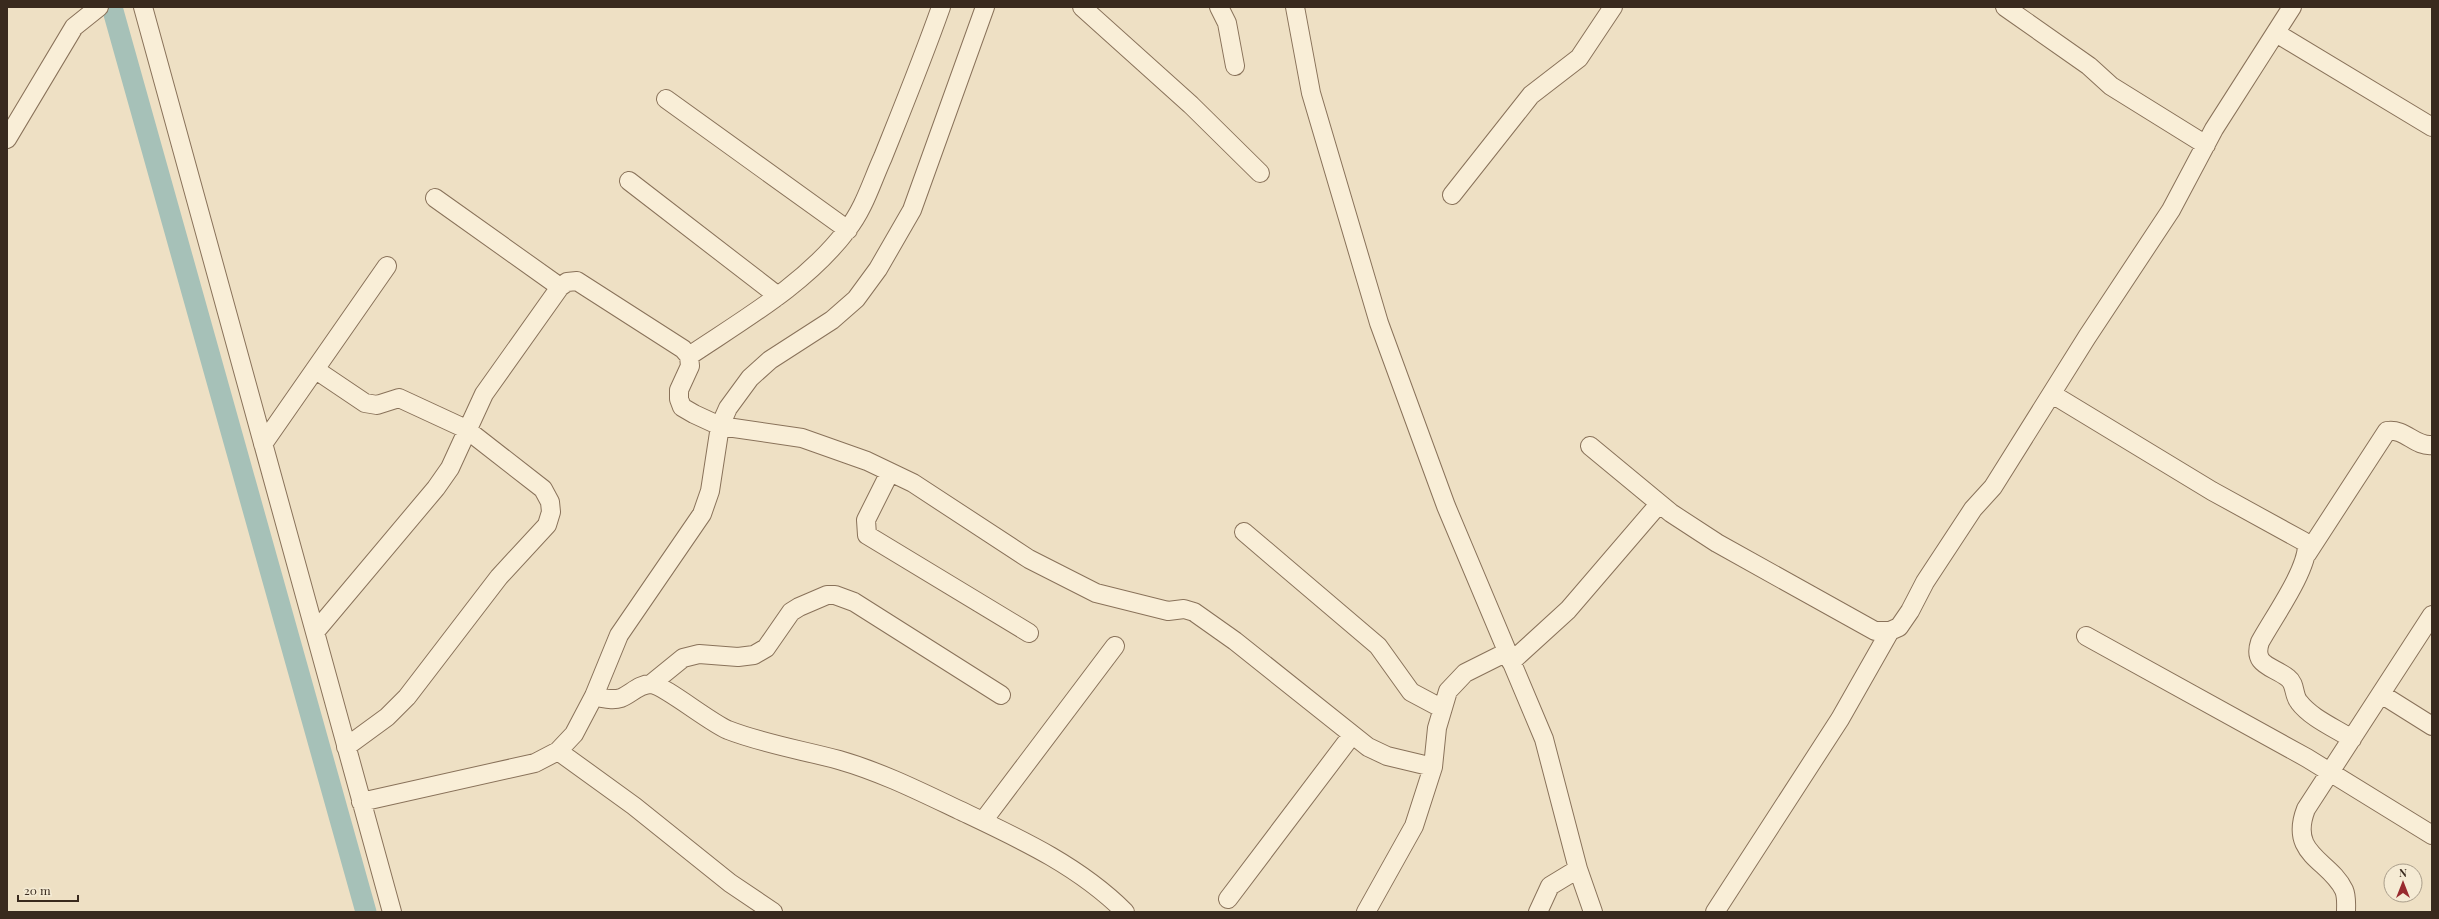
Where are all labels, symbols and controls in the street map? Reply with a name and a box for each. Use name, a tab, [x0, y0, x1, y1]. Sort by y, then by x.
north arrow	[2383, 863, 2423, 903]
text: N	[2399, 865, 2407, 880]
scale bar	[18, 877, 78, 903]
text: 20 m	[24, 882, 51, 898]

